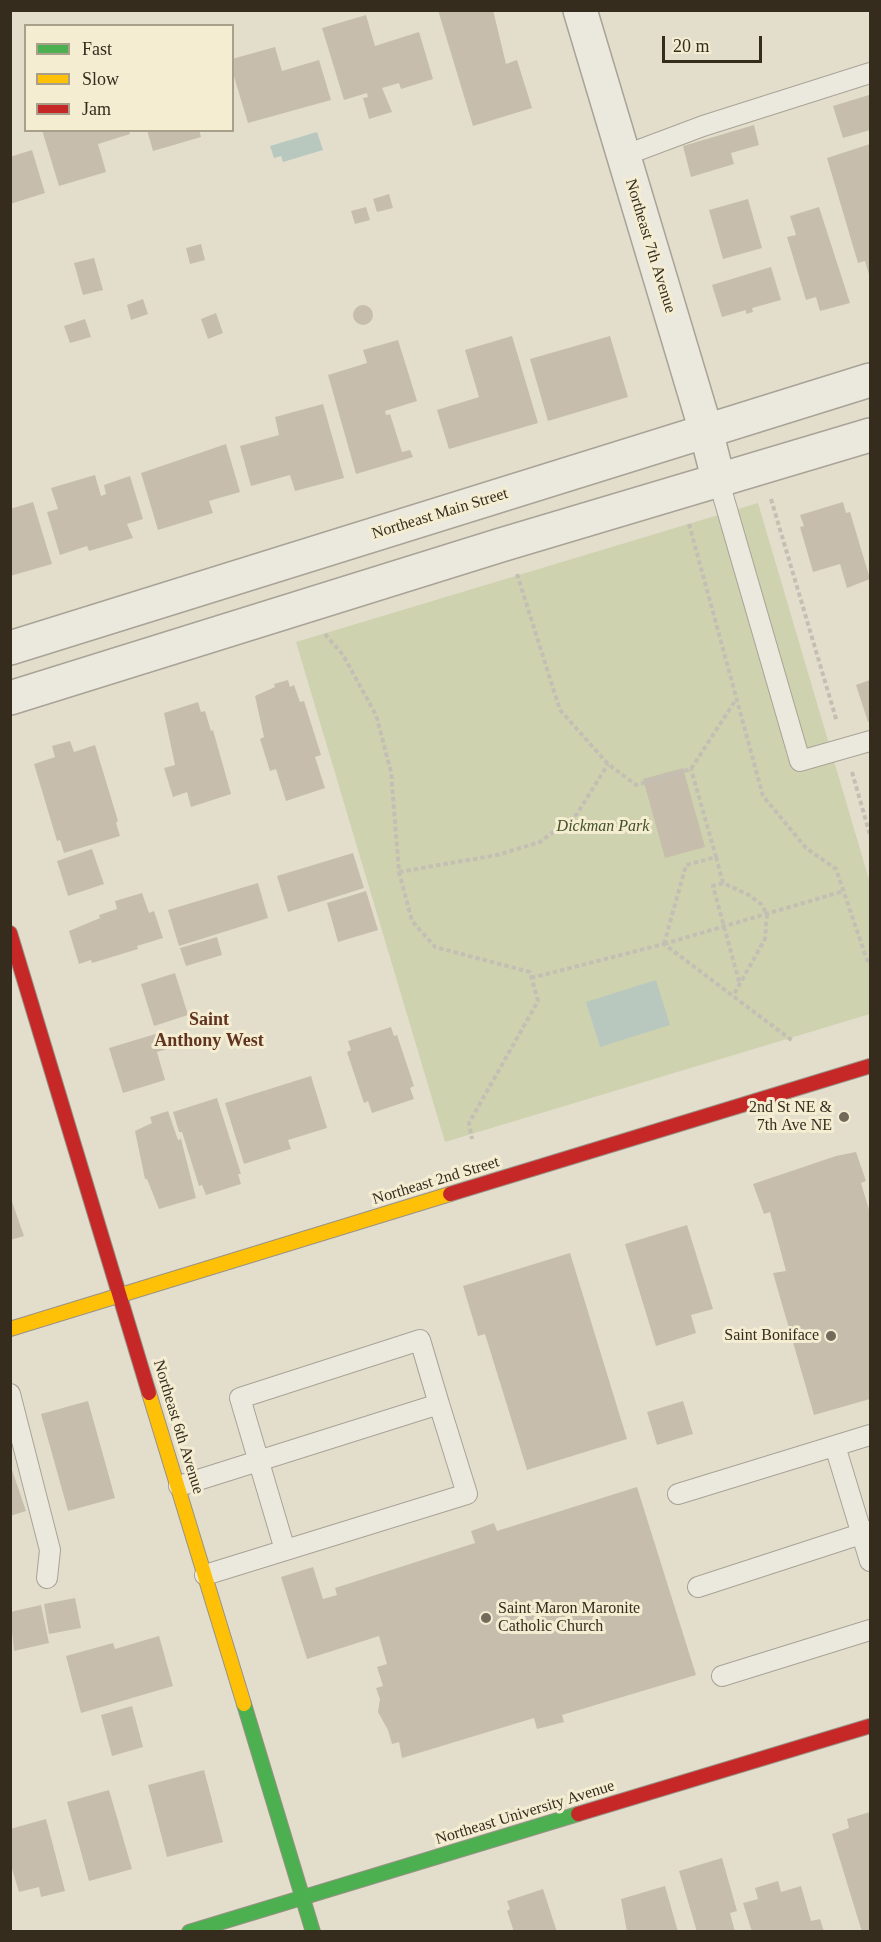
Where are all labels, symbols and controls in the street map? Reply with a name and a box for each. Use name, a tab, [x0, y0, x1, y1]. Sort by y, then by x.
legend	[24, 24, 234, 132]
scale bar	[665, 24, 766, 62]
text: 20 m	[673, 36, 710, 56]
text: Fast	[82, 39, 112, 59]
text: Slow	[82, 69, 119, 89]
text: Jam	[82, 99, 111, 119]
street label: Northeast 7th Avenue	[620, 177, 680, 315]
street label: Northeast Main Street	[370, 484, 510, 544]
park label: Dickman Park	[557, 817, 649, 837]
district label: Saint Anthony West	[154, 1009, 264, 1052]
place label: 2nd St NE & 7th Ave NE	[749, 1098, 832, 1136]
marker: 2nd St NE & 7th Ave NE	[837, 1110, 851, 1124]
street label: Northeast 2nd Street	[370, 1153, 502, 1209]
place label: Saint Boniface	[724, 1326, 819, 1346]
marker: Saint Boniface	[824, 1329, 838, 1343]
street label: Northeast 6th Avenue	[148, 1358, 208, 1496]
place label: Saint Maron Maronite Catholic Church	[498, 1599, 640, 1637]
marker: Saint Maron Maronite Catholic Church	[479, 1611, 493, 1625]
street label: Northeast University Avenue	[433, 1777, 617, 1849]

